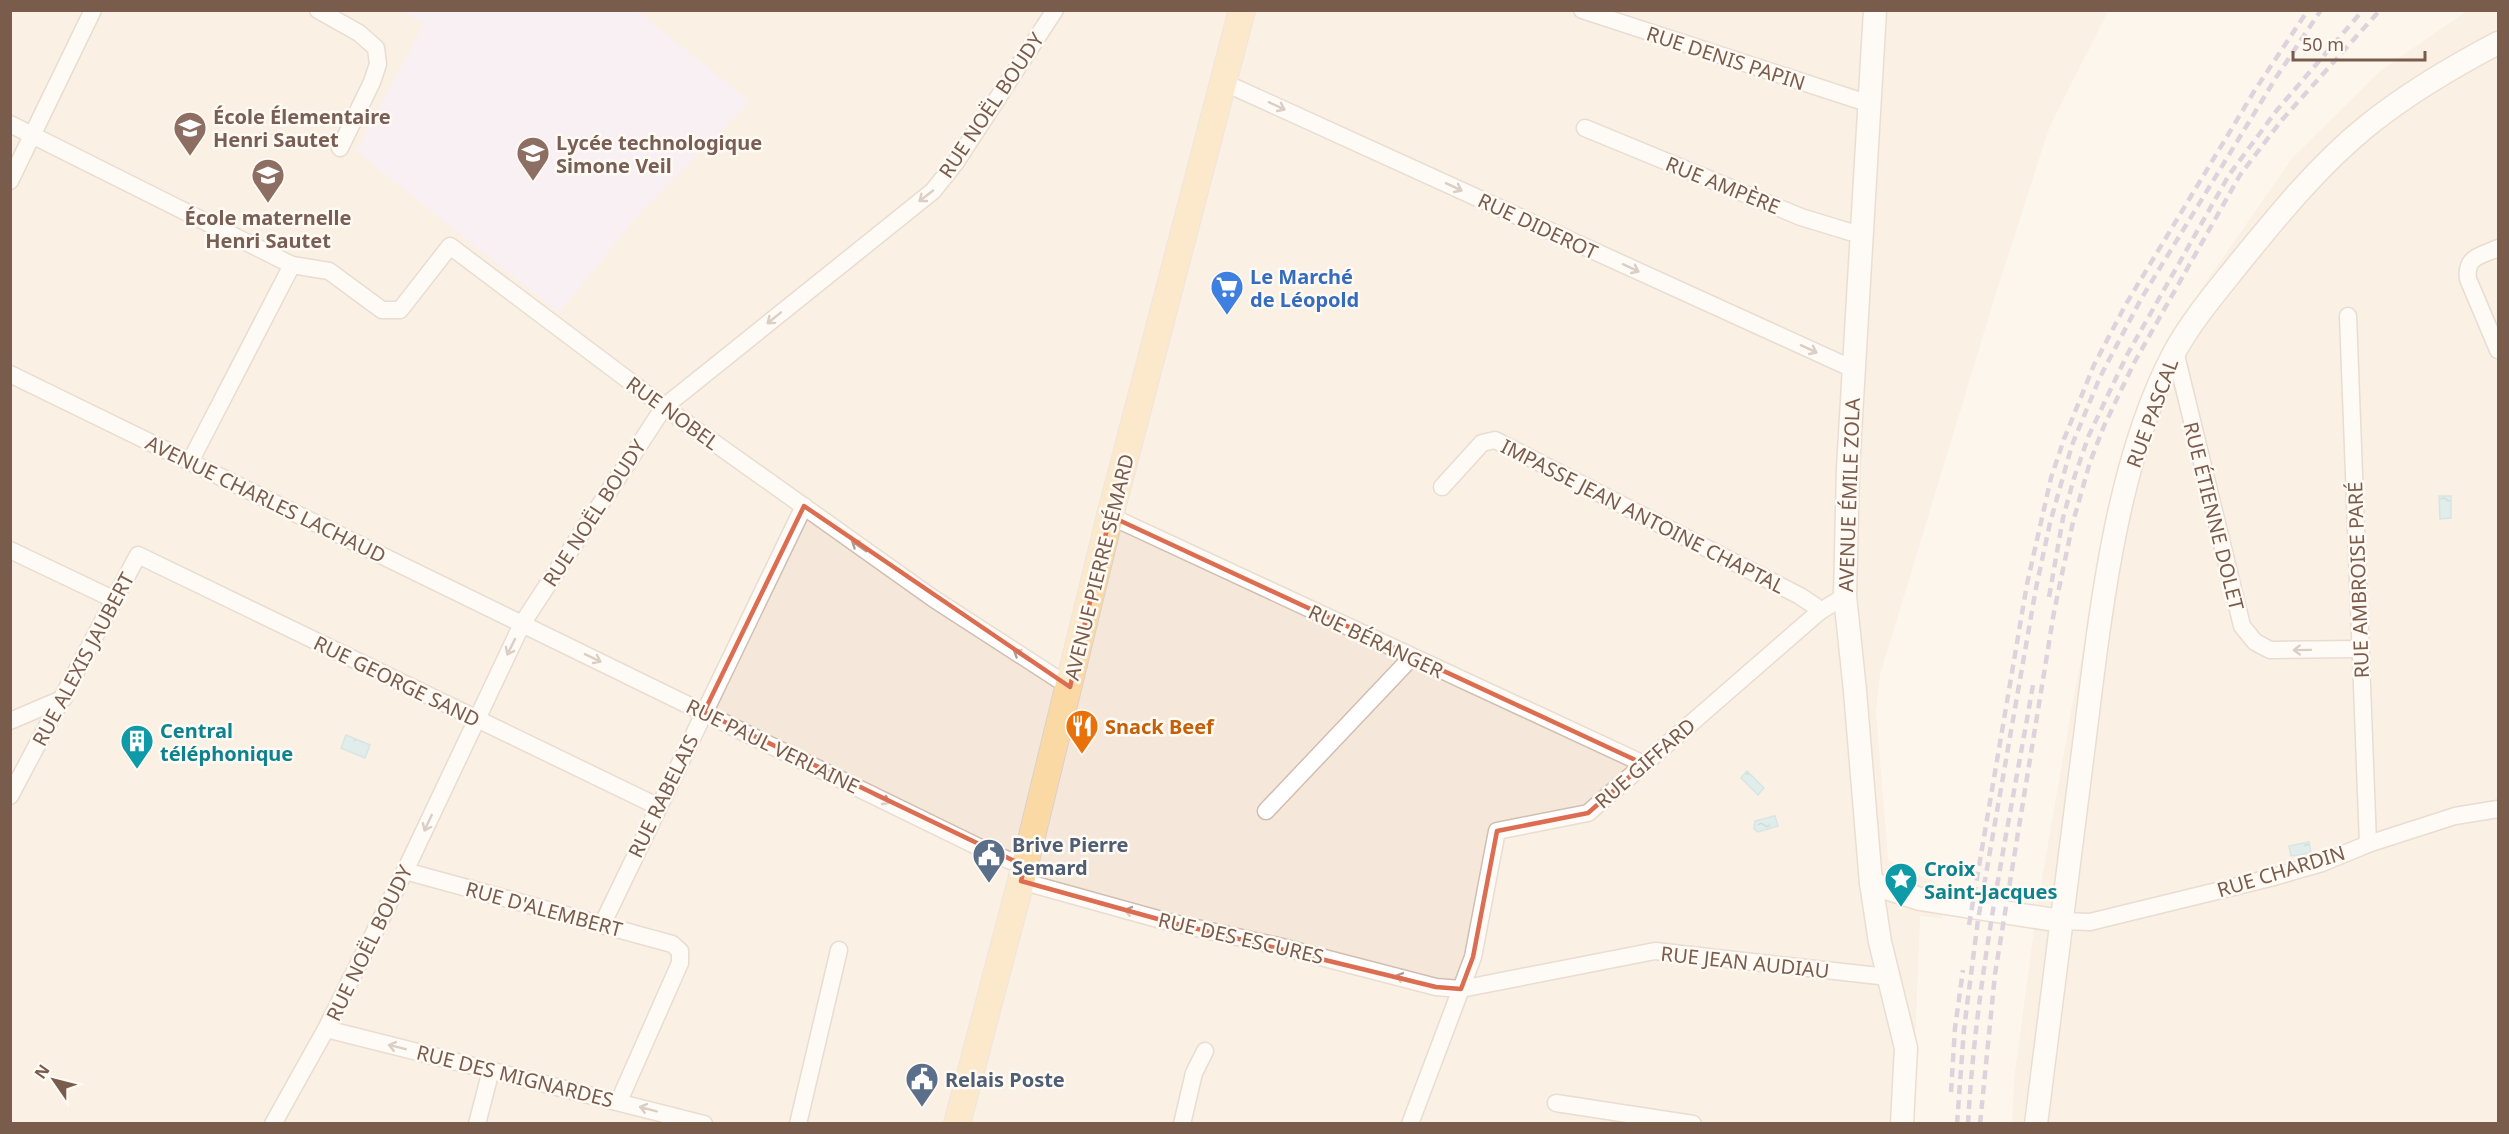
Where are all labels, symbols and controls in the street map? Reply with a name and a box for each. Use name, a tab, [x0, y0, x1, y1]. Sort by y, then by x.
street label: RUE DENIS PAPIN	[1643, 20, 1809, 96]
scale bar	[2293, 24, 2425, 62]
street label: RUE NOËL BOUDY	[932, 26, 1050, 183]
text: 50 m	[2302, 32, 2344, 56]
one-way arrow	[1267, 101, 1285, 113]
place label: École Élementaire Henri Sautet	[213, 103, 391, 153]
school or university icon: École Élementaire Henri Sautet	[172, 110, 208, 157]
place label: Lycée technologique Simone Veil	[556, 129, 762, 179]
school or university icon: Lycée technologique Simone Veil	[515, 135, 551, 182]
street label: RUE AMPÈRE	[1662, 150, 1784, 220]
school or university icon: École maternelle Henri Sautet	[250, 157, 286, 204]
one-way arrow	[1445, 183, 1463, 194]
street label: RUE DIDEROT	[1474, 186, 1602, 266]
one-way arrow	[918, 189, 934, 202]
place label: École maternelle Henri Sautet	[185, 204, 352, 254]
place label: Le Marché de Léopold	[1250, 263, 1359, 313]
one-way arrow	[1622, 263, 1640, 274]
supermarket icon: Le Marché de Léopold	[1209, 269, 1245, 316]
one-way arrow	[766, 311, 782, 324]
one-way arrow	[1799, 344, 1817, 355]
street label: RUE PASCAL	[2120, 355, 2184, 471]
street label: RUE NOBEL	[621, 370, 725, 456]
street label: AVENUE ÉMILE ZOLA	[1832, 397, 1866, 593]
street label: RUE ÉTIENNE DOLET	[2178, 419, 2250, 613]
street label: AVENUE CHARLES LACHAUD	[141, 429, 391, 569]
street label: IMPASSE JEAN ANTOINE CHAPTAL	[1497, 433, 1789, 599]
street label: RUE NOËL BOUDY	[536, 434, 652, 592]
street label: AVENUE PIERRE SÉMARD	[1058, 451, 1140, 683]
street label: RUE AMBROISE PARÉ	[2341, 481, 2375, 679]
one-way arrow	[852, 540, 868, 552]
street label: RUE ALEXIS JAUBERT	[26, 567, 140, 751]
street label: RUE BÉRANGER	[1304, 598, 1448, 684]
street label: RUE GEORGE SAND	[309, 629, 485, 733]
one-way arrow	[504, 637, 516, 655]
one-way arrow	[2293, 644, 2313, 655]
one-way arrow	[1013, 649, 1029, 661]
one-way arrow	[584, 653, 602, 665]
street label: RUE PAUL VERLAINE	[682, 692, 864, 800]
restaurant icon: Snack Beef	[1064, 708, 1100, 755]
street label: RUE GIFFARD	[1589, 712, 1701, 814]
place label: Snack Beef	[1105, 713, 1215, 740]
place label: Central téléphonique	[160, 717, 293, 767]
building icon: Central téléphonique	[119, 723, 155, 770]
street label: RUE RABELAIS	[622, 730, 704, 862]
one-way arrow	[872, 794, 890, 806]
one-way arrow	[421, 814, 432, 832]
place label: Brive Pierre Semard	[1012, 831, 1129, 881]
public building icon: Brive Pierre Semard	[971, 837, 1007, 884]
street label: RUE CHARDIN	[2214, 839, 2348, 903]
place label: Croix Saint-Jacques	[1924, 855, 2058, 905]
street label: RUE NOËL BOUDY	[320, 860, 419, 1025]
place icon: Croix Saint-Jacques	[1883, 861, 1919, 908]
street label: RUE D'ALEMBERT	[463, 875, 625, 943]
one-way arrow	[1124, 906, 1143, 918]
street label: RUE DES ESCURES	[1156, 906, 1326, 970]
street label: RUE JEAN AUDIAU	[1659, 940, 1831, 984]
one-way arrow	[1395, 972, 1414, 984]
street label: RUE DES MIGNARDES	[414, 1038, 616, 1114]
one-way arrow	[388, 1040, 407, 1052]
north arrow	[24, 1050, 84, 1110]
text: N	[29, 1060, 54, 1083]
public building icon: Relais Poste	[904, 1061, 940, 1108]
place label: Relais Poste	[945, 1066, 1065, 1093]
one-way arrow	[639, 1102, 658, 1114]

